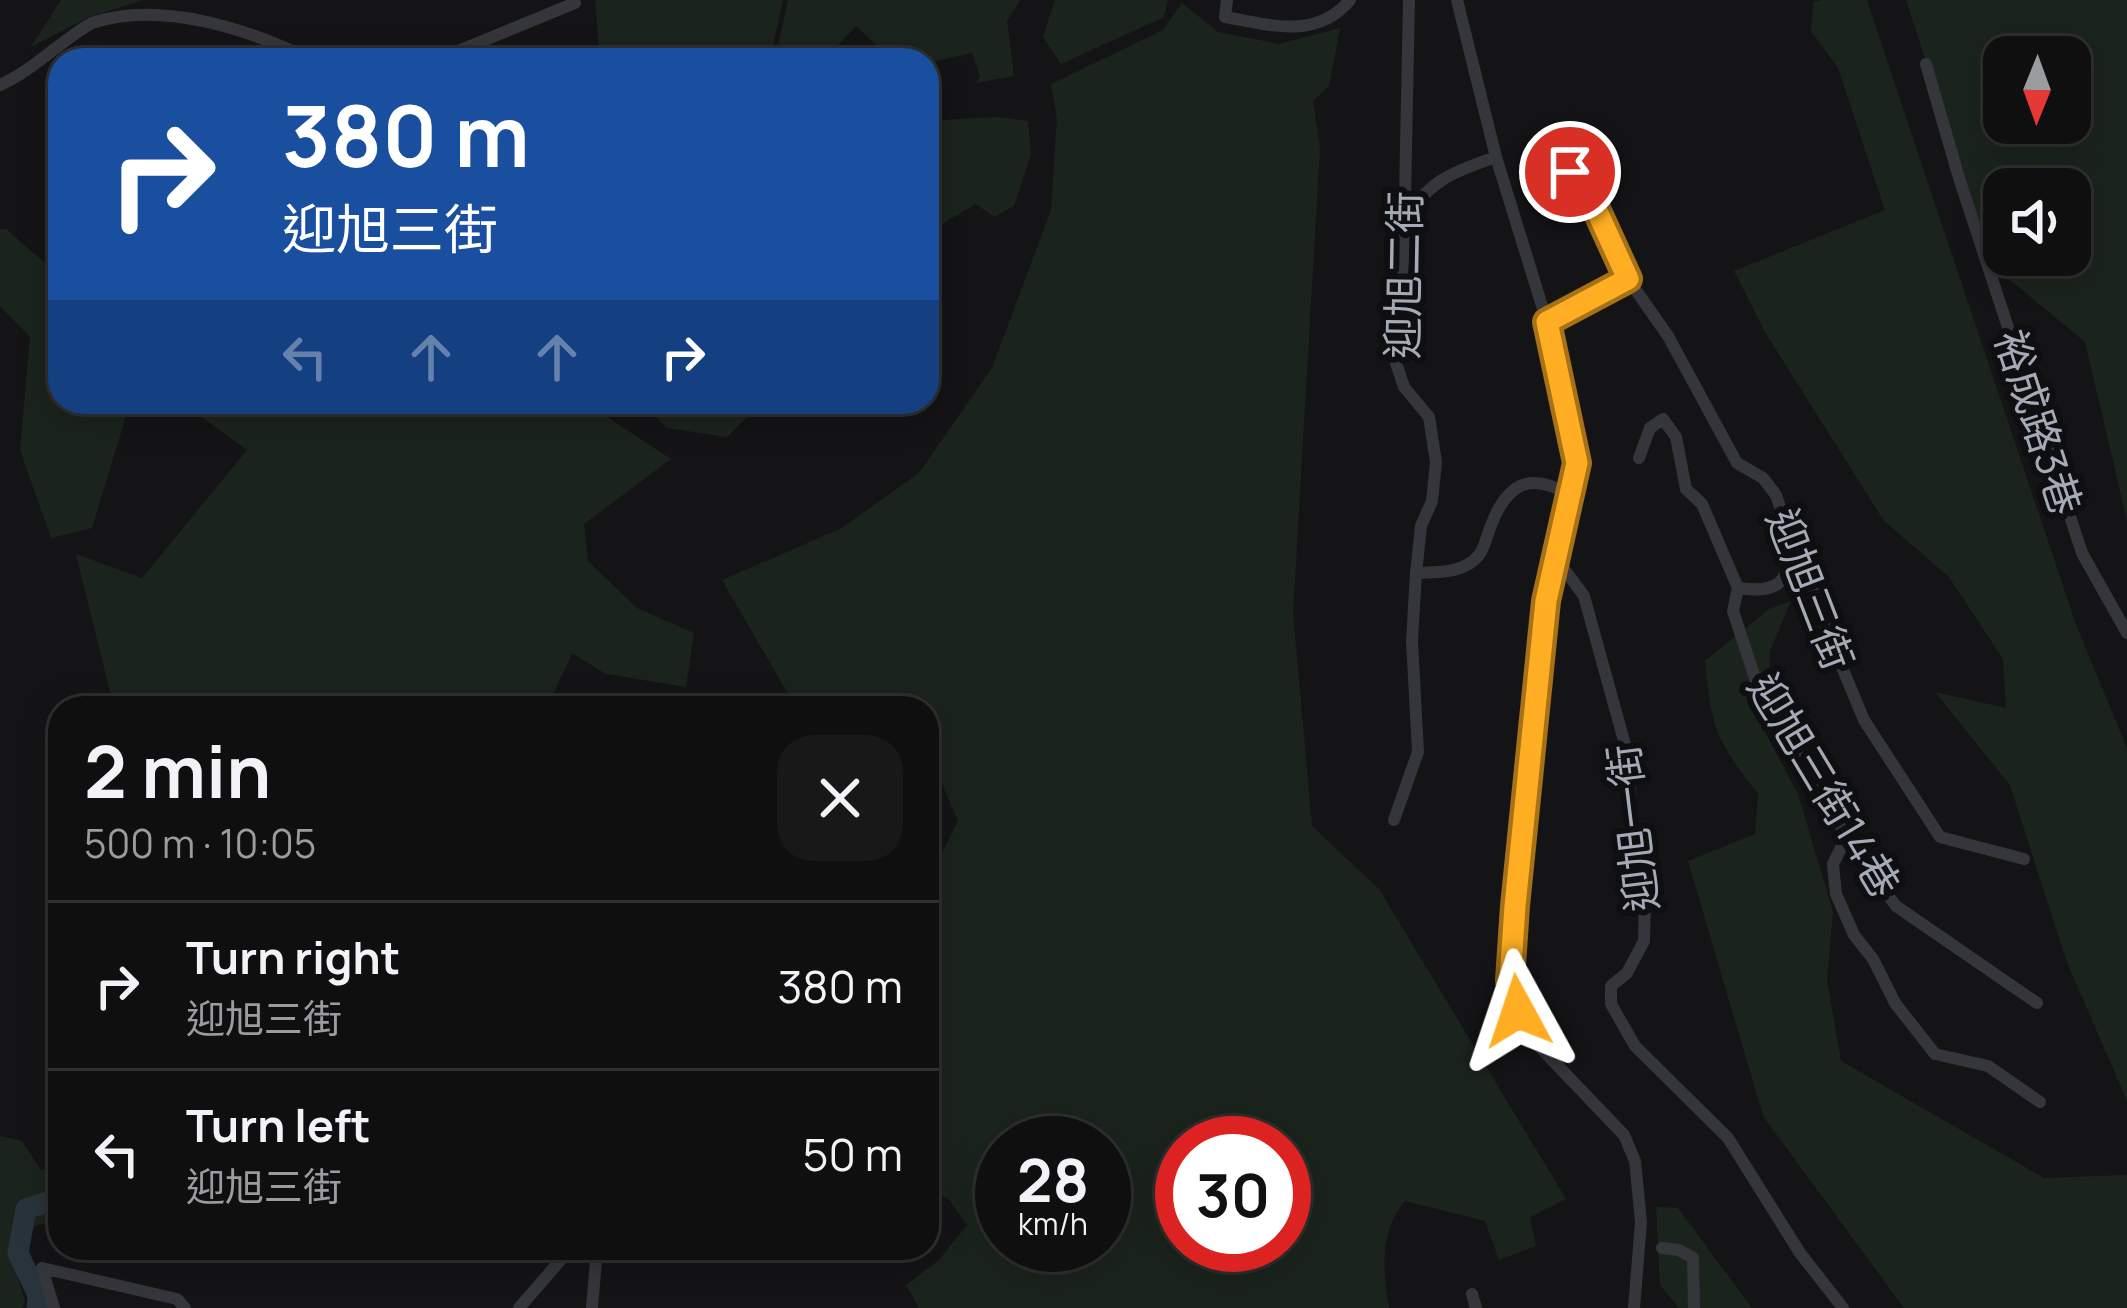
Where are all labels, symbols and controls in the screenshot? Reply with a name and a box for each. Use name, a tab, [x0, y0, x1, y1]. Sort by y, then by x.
north arrow	[1983, 36, 2091, 144]
map controls	[1983, 36, 2091, 276]
text: 380 m	[282, 77, 530, 192]
icon: right	[84, 96, 240, 252]
pin	[1519, 121, 1621, 223]
icon: arrive	[1537, 139, 1603, 205]
button: sound	[1983, 168, 2091, 276]
street label: 迎旭二街	[1373, 190, 1433, 360]
text: 迎旭三街	[282, 191, 498, 265]
street label: 裕成路3巷	[1982, 322, 2096, 522]
icon: left	[272, 324, 338, 390]
icon: ahead	[398, 324, 464, 390]
icon: ahead	[524, 324, 590, 390]
icon: right	[650, 324, 716, 390]
street label: 迎旭三街	[1754, 500, 1868, 678]
street label: 迎旭三街14巷	[1735, 662, 1915, 908]
text: 2 min	[84, 721, 271, 820]
button: close	[777, 735, 903, 861]
street label: 迎旭一街	[1593, 741, 1671, 915]
text: 500 m · 10:05	[84, 816, 316, 870]
text: Turn right	[186, 926, 400, 988]
position arrow	[1455, 948, 1581, 1074]
icon: right	[84, 953, 150, 1019]
text: 380 m	[777, 955, 903, 1017]
text: 迎旭三街	[186, 991, 342, 1045]
text: Turn left	[186, 1094, 371, 1156]
speed limit sign: 30	[1155, 1116, 1311, 1272]
icon: left	[84, 1121, 150, 1187]
text: 50 m	[802, 1123, 903, 1185]
text: 28	[1017, 1138, 1089, 1220]
text: 迎旭三街	[186, 1159, 342, 1213]
text: km/h	[1018, 1203, 1088, 1244]

